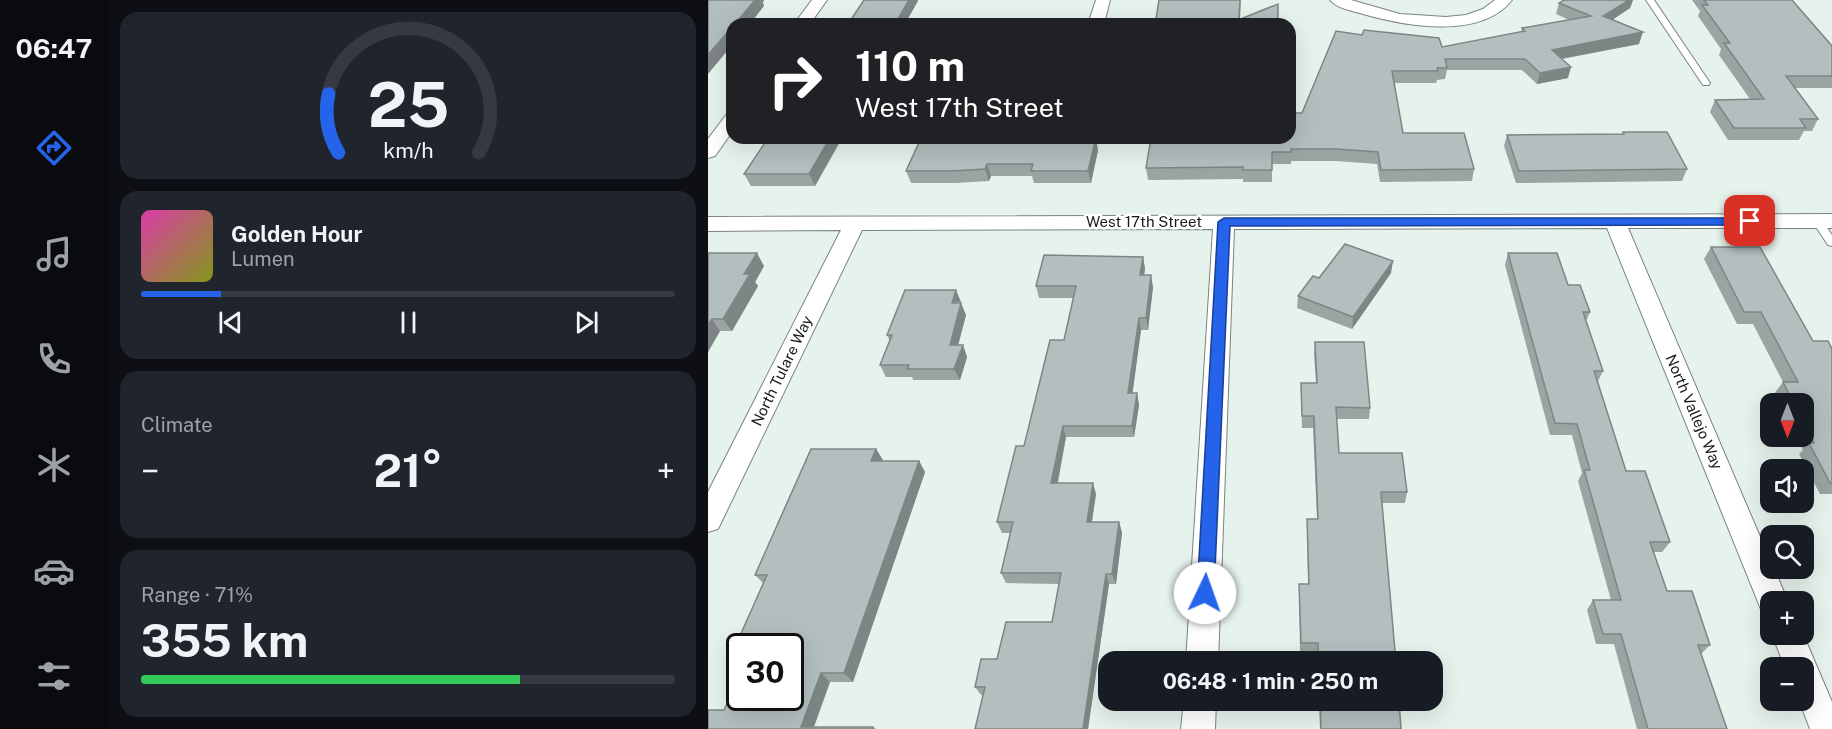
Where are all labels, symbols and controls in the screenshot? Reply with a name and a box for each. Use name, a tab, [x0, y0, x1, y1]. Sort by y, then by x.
text: 06:47	[16, 32, 92, 64]
text: 110 m	[855, 41, 965, 90]
icon: right	[756, 42, 834, 120]
text: 25	[367, 68, 449, 141]
text: West 17th Street	[855, 91, 1064, 123]
icon: directions	[33, 127, 75, 169]
text: km/h	[383, 138, 433, 163]
pin	[1724, 195, 1775, 246]
icon: arrive	[1733, 204, 1766, 237]
street label: West 17th Street	[1086, 213, 1202, 230]
text: Golden Hour	[231, 221, 362, 247]
icon: music	[33, 233, 75, 275]
text: Lumen	[231, 247, 295, 271]
icon: previous	[214, 306, 247, 339]
icon: pause	[392, 306, 425, 339]
icon: next	[570, 306, 603, 339]
street label: North Tulare Way	[748, 313, 816, 429]
icon: phone	[33, 338, 75, 380]
street label: North Vallejo Way	[1663, 352, 1726, 472]
north arrow	[1760, 393, 1814, 447]
map controls	[1760, 393, 1814, 711]
text: Climate	[141, 413, 213, 437]
icon: climate	[33, 444, 75, 486]
text: 21°	[373, 444, 443, 497]
text: −	[141, 452, 159, 490]
text: +	[657, 452, 675, 490]
button: sound	[1760, 459, 1814, 513]
button: search	[1760, 525, 1814, 579]
icon: car	[33, 550, 75, 592]
position arrow	[1173, 561, 1237, 625]
text: Range · 71%	[141, 583, 253, 607]
button: +	[1760, 591, 1814, 645]
text: 355 km	[141, 614, 308, 667]
speed limit sign: 30	[726, 633, 804, 711]
icon: filters	[33, 655, 75, 697]
button: −	[1760, 657, 1814, 711]
text: 06:48 · 1 min · 250 m	[1163, 668, 1378, 694]

